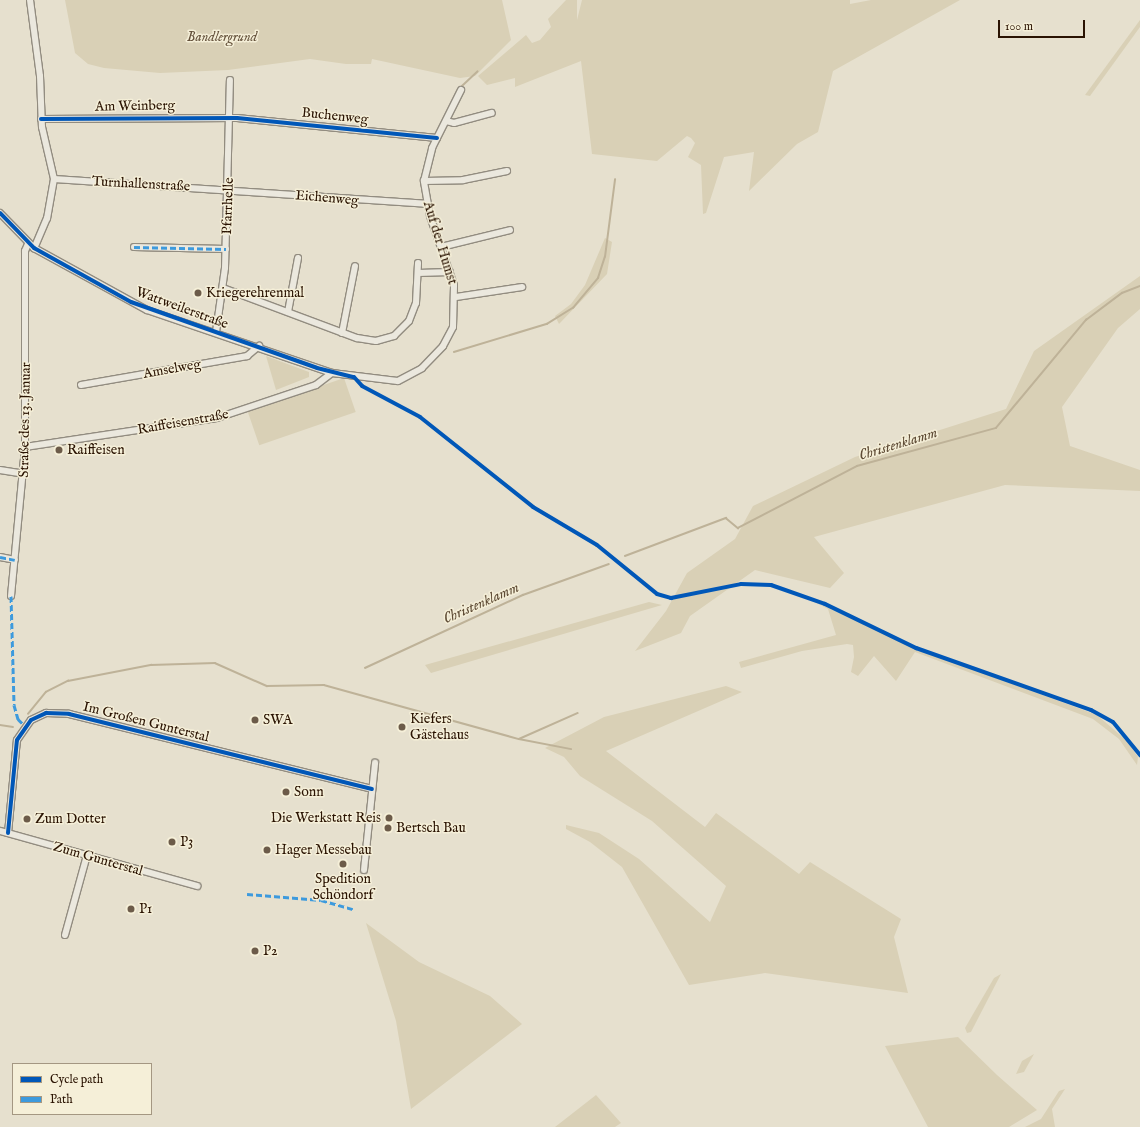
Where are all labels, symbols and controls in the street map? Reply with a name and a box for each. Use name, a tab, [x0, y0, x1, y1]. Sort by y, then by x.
scale bar	[1000, 12, 1087, 38]
text: 100 m	[1005, 19, 1033, 34]
park label: Bandlergrund	[187, 29, 257, 45]
street label: Am Weinberg	[95, 97, 175, 115]
street label: Buchenweg	[301, 104, 369, 128]
street label: Turnhallenstraße	[91, 173, 191, 195]
street label: Pfarrhelle	[219, 177, 237, 235]
street label: Eichenweg	[295, 187, 359, 209]
street label: Auf der Humst	[419, 199, 461, 287]
street label: Wattweilerstraße	[133, 283, 231, 333]
place label: Kriegerehrenmal	[206, 285, 304, 301]
marker: Kriegerehrenmal	[193, 288, 203, 298]
street label: Amselweg	[142, 356, 202, 382]
street label: Straße des 13. Januar	[16, 362, 34, 478]
street label: Raiffeisenstraße	[136, 406, 230, 438]
water label: Christenklamm	[857, 424, 939, 464]
place label: Raiffeisen	[67, 442, 125, 458]
marker: Raiffeisen	[54, 445, 64, 455]
water label: Christenklamm	[440, 578, 522, 628]
street label: Im Großen Gunterstal	[81, 698, 211, 746]
place label: Kiefers Gästehaus	[410, 711, 469, 744]
place label: SWA	[263, 712, 292, 728]
marker: SWA	[250, 715, 260, 725]
marker: Kiefers Gästehaus	[397, 722, 407, 732]
place label: Sonn	[294, 784, 324, 800]
marker: Sonn	[281, 787, 291, 797]
place label: Die Werkstatt Reis	[271, 810, 381, 826]
place label: Zum Dotter	[35, 811, 106, 827]
marker: Die Werkstatt Reis	[384, 813, 394, 823]
marker: Zum Dotter	[22, 814, 32, 824]
place label: Bertsch Bau	[396, 820, 466, 836]
marker: Bertsch Bau	[383, 823, 393, 833]
place label: P3	[180, 834, 193, 850]
marker: P3	[167, 837, 177, 847]
street label: Zum Gunterstal	[51, 838, 145, 880]
place label: Hager Messebau	[275, 842, 372, 858]
marker: Hager Messebau	[262, 845, 272, 855]
marker: Spedition Schöndorf	[338, 859, 348, 869]
place label: Spedition Schöndorf	[313, 871, 373, 904]
place label: P1	[139, 901, 152, 917]
marker: P1	[126, 904, 136, 914]
place label: P2	[263, 943, 278, 959]
marker: P2	[250, 946, 260, 956]
legend	[12, 1063, 152, 1115]
text: Cycle path	[50, 1072, 103, 1087]
text: Path	[50, 1092, 73, 1107]

